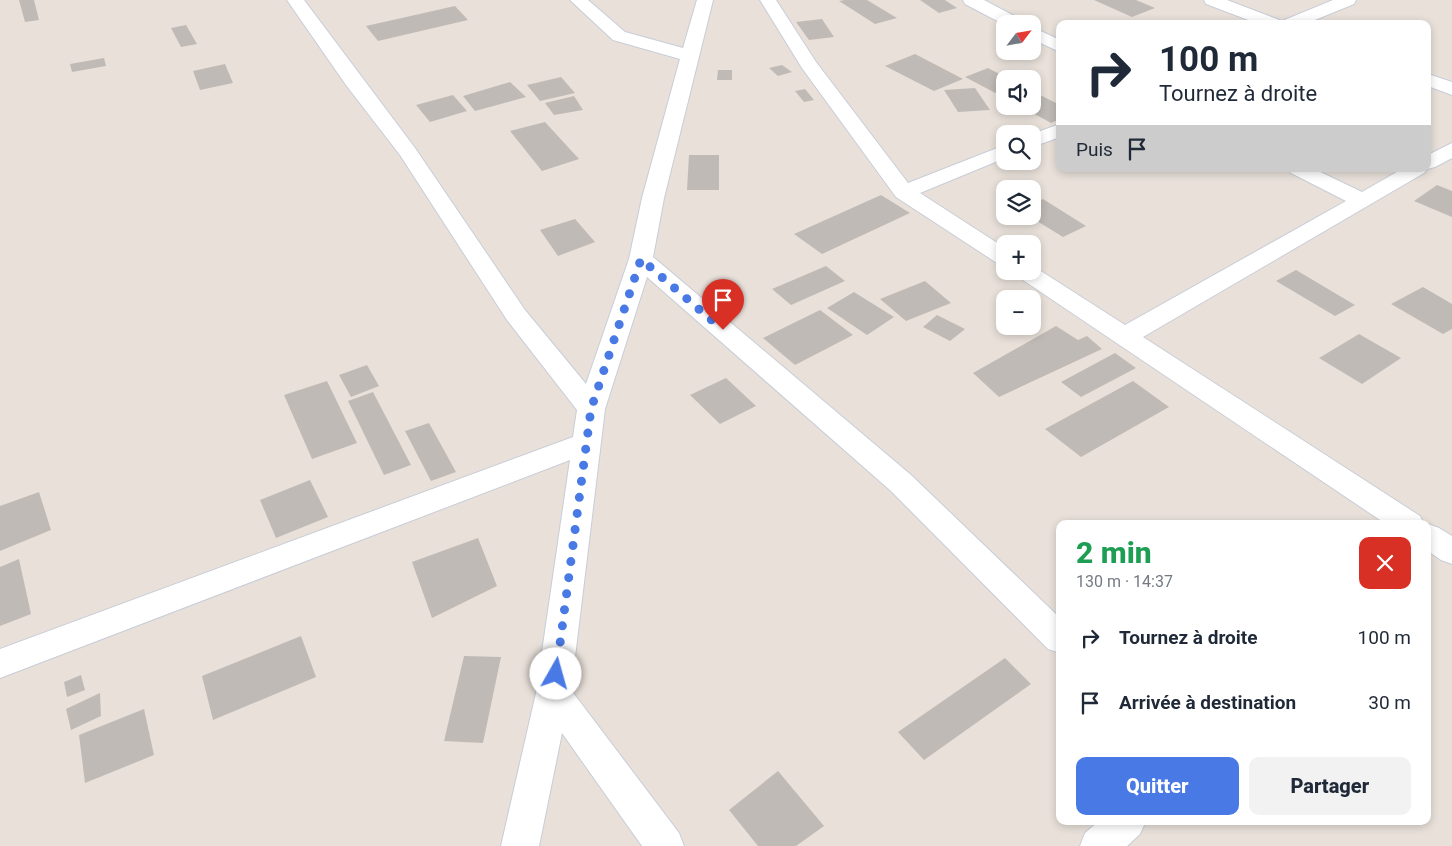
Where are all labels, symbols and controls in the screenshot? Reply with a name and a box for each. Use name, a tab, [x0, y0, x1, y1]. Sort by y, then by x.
north arrow	[996, 15, 1041, 60]
map controls	[996, 15, 1041, 335]
text: 100 m	[1159, 39, 1258, 80]
icon: right	[1076, 40, 1141, 105]
button: sound	[996, 70, 1041, 115]
text: Tournez à droite	[1159, 81, 1317, 106]
button: search	[996, 125, 1041, 170]
icon: arrive	[1123, 135, 1151, 163]
text: Puis	[1076, 138, 1113, 161]
button: layers	[996, 180, 1041, 225]
button: +	[996, 235, 1041, 280]
pin	[702, 279, 744, 330]
icon: arrive	[709, 286, 737, 314]
button: −	[996, 290, 1041, 335]
text: 2 min	[1076, 535, 1152, 570]
button: close	[1359, 537, 1411, 589]
text: 130 m · 14:37	[1076, 572, 1173, 591]
icon: right	[1076, 624, 1104, 652]
text: Tournez à droite	[1119, 626, 1258, 649]
text: 100 m	[1358, 626, 1411, 649]
position arrow	[529, 647, 581, 699]
icon: arrive	[1076, 689, 1104, 717]
text: Arrivée à destination	[1119, 691, 1296, 714]
text: 30 m	[1368, 691, 1411, 714]
button: Quitter	[1076, 757, 1239, 815]
button: Partager	[1249, 757, 1411, 815]

